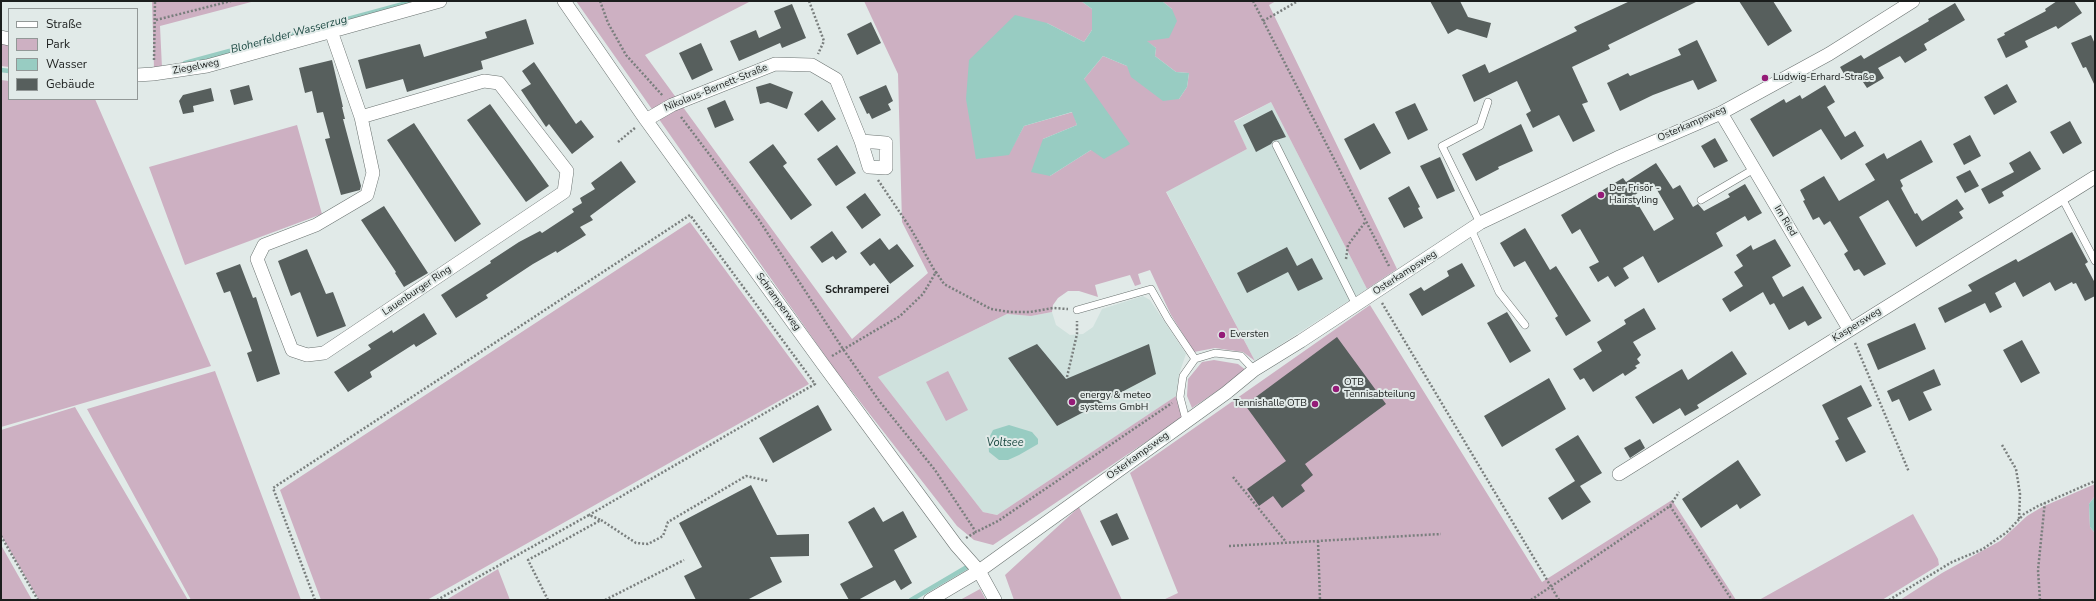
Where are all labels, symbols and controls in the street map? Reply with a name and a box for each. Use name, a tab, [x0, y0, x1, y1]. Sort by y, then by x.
legend	[8, 8, 138, 100]
water label: Bloherfelder Wasserzug	[229, 13, 349, 57]
text: Straße	[46, 16, 82, 32]
text: Park	[46, 36, 70, 52]
text: Wasser	[46, 56, 87, 72]
street label: Ziegelweg	[172, 57, 220, 77]
street label: Nikolaus-Bernett-Straße	[663, 62, 769, 114]
place label: Ludwig-Erhard-Straße	[1773, 72, 1874, 84]
marker: Ludwig-Erhard-Straße	[1760, 73, 1770, 83]
text: Gebäude	[46, 76, 95, 92]
street label: Osterkampsweg	[1656, 104, 1728, 144]
place label: Der Frisör - Hairstyling	[1609, 183, 1660, 206]
marker: Der Frisör - Hairstyling	[1596, 190, 1606, 200]
street label: Im Ried	[1771, 203, 1799, 239]
street label: Osterkampsweg	[1371, 248, 1439, 298]
street label: Lauenburger Ring	[380, 264, 454, 318]
street label: Schramperweg	[753, 271, 803, 333]
district label: Schramperei	[825, 283, 889, 297]
street label: Kaspersweg	[1830, 305, 1884, 345]
place label: Eversten	[1230, 329, 1269, 341]
marker: Eversten	[1217, 330, 1227, 340]
place label: OTB Tennisabteilung	[1344, 377, 1415, 400]
marker: OTB Tennisabteilung	[1331, 384, 1341, 394]
place label: energy & meteo systems GmbH	[1080, 390, 1151, 414]
marker: energy & meteo systems GmbH	[1067, 397, 1077, 407]
place label: Tennishalle OTB	[1233, 398, 1307, 410]
marker: Tennishalle OTB	[1310, 399, 1320, 409]
street label: Osterkampsweg	[1105, 430, 1171, 482]
water label: Voltsee	[986, 436, 1024, 450]

